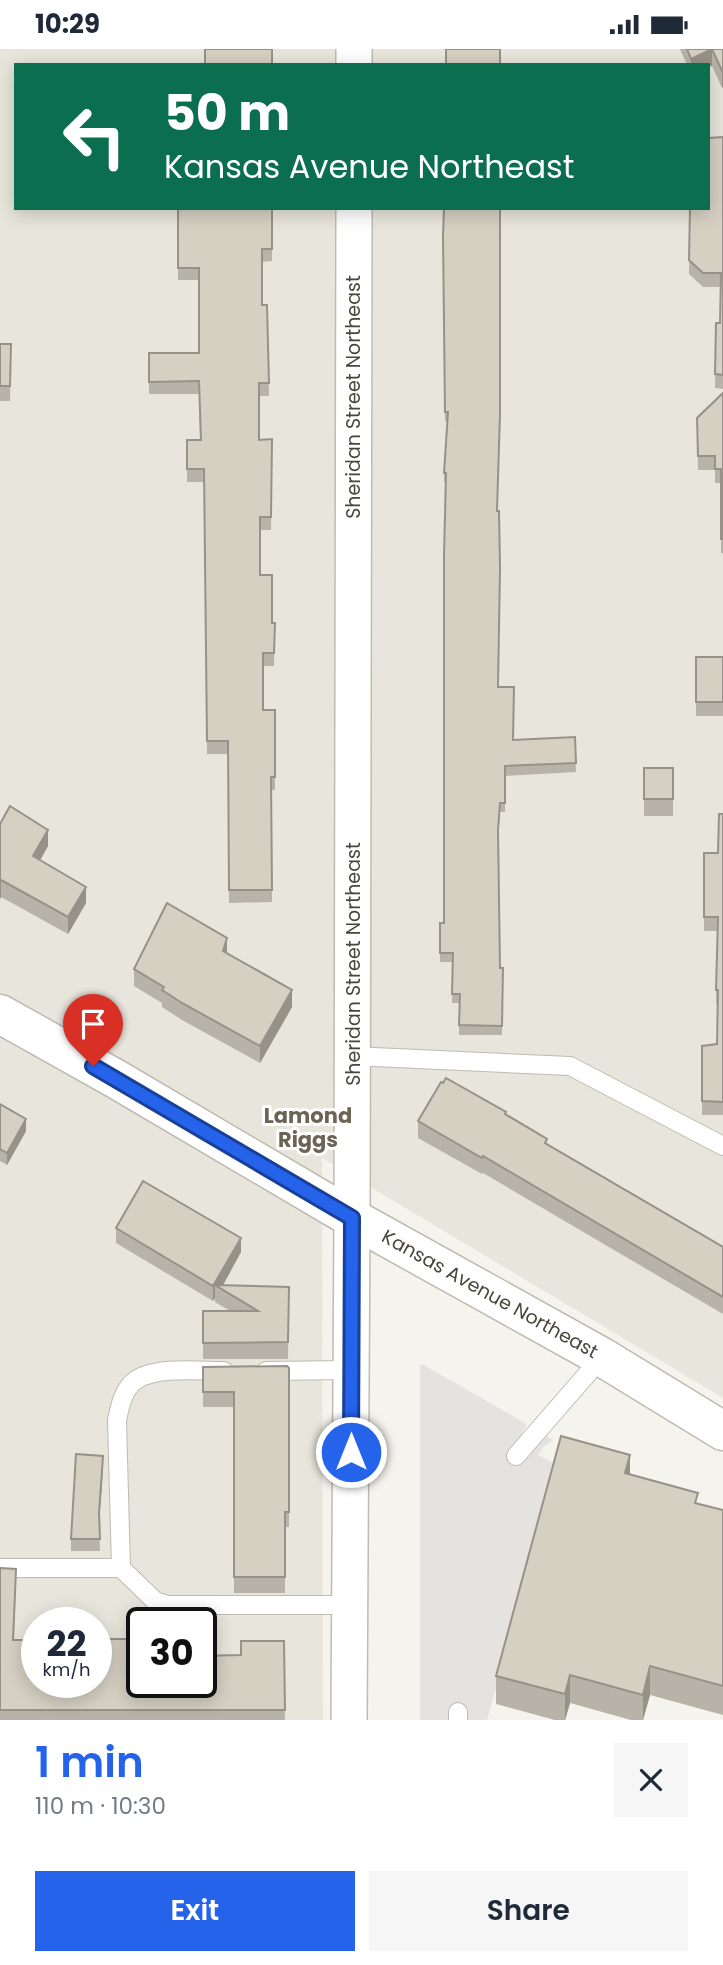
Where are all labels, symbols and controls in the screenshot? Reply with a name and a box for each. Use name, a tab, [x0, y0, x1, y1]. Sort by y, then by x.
text: 10:29	[35, 6, 100, 42]
text: 50 m	[164, 79, 290, 147]
icon: left	[49, 91, 140, 182]
text: Kansas Avenue Northeast	[164, 144, 574, 189]
street label: Sheridan Street Northeast	[340, 275, 367, 519]
street label: Sheridan Street Northeast	[340, 842, 367, 1086]
pin	[63, 994, 123, 1066]
icon: arrive	[74, 1005, 112, 1043]
district label: Lamond Riggs	[264, 1101, 352, 1154]
street label: Kansas Avenue Northeast	[377, 1223, 603, 1365]
position arrow	[314, 1415, 388, 1489]
speed limit sign: 30	[126, 1607, 217, 1698]
text: 22	[47, 1619, 86, 1668]
text: km/h	[43, 1657, 90, 1682]
text: 1 min	[35, 1733, 144, 1792]
button: close	[614, 1743, 688, 1817]
text: 110 m · 10:30	[35, 1790, 166, 1822]
button: Exit	[35, 1871, 355, 1951]
button: Share	[369, 1871, 688, 1951]

